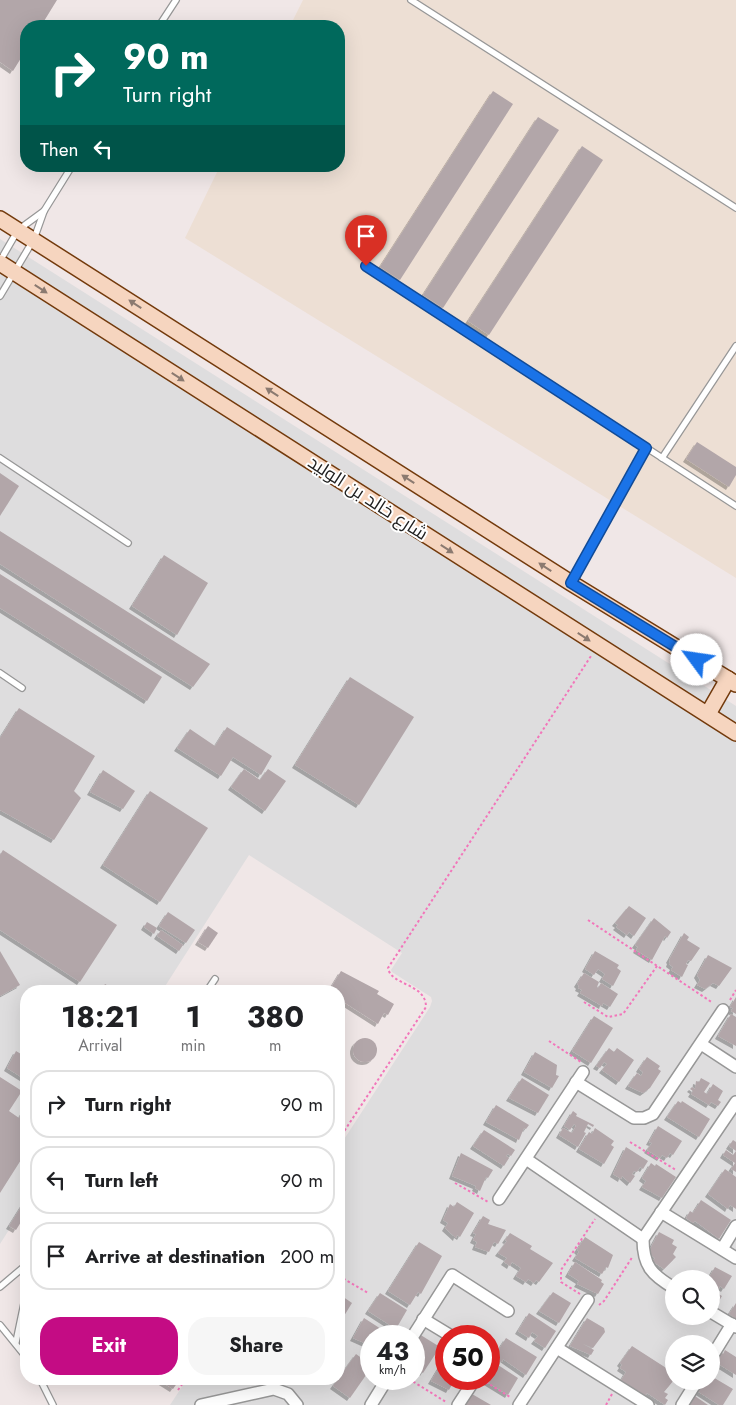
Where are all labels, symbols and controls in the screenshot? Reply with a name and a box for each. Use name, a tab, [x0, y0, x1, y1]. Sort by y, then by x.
text: 90 m	[123, 32, 209, 82]
icon: right	[40, 40, 105, 105]
text: Turn right	[123, 78, 211, 110]
icon: left	[89, 135, 117, 163]
text: Then	[40, 136, 79, 163]
pin	[345, 215, 387, 266]
icon: arrive	[352, 222, 380, 250]
one-way arrow	[34, 285, 48, 294]
one-way arrow	[128, 299, 141, 309]
one-way arrow	[171, 372, 185, 382]
one-way arrow	[265, 387, 278, 397]
street label: شارع خالد بن الوليد	[303, 449, 433, 547]
one-way arrow	[402, 475, 415, 484]
one-way arrow	[441, 545, 454, 554]
one-way arrow	[539, 562, 552, 572]
one-way arrow	[578, 632, 591, 642]
position arrow	[670, 633, 722, 685]
text: 18:21	[61, 995, 140, 1038]
text: 1	[186, 995, 201, 1038]
text: 380	[247, 995, 304, 1038]
text: Arrival	[78, 1034, 122, 1057]
text: min	[181, 1034, 206, 1057]
text: m	[269, 1034, 282, 1057]
icon: right	[42, 1090, 70, 1118]
text: Turn right	[85, 1091, 171, 1118]
text: 90 m	[280, 1091, 323, 1118]
icon: left	[42, 1166, 70, 1194]
text: Turn left	[85, 1167, 158, 1194]
text: 90 m	[280, 1167, 323, 1194]
icon: arrive	[42, 1242, 70, 1270]
text: Arrive at destination	[85, 1243, 265, 1270]
text: 200 m	[280, 1243, 334, 1270]
map controls	[665, 1270, 720, 1390]
button: search	[665, 1270, 720, 1325]
button: Exit	[40, 1317, 178, 1375]
button: Share	[188, 1317, 325, 1375]
speed limit sign: 50	[435, 1325, 500, 1390]
text: 43	[376, 1333, 409, 1369]
button: layers	[665, 1335, 720, 1390]
text: km/h	[379, 1361, 406, 1379]

